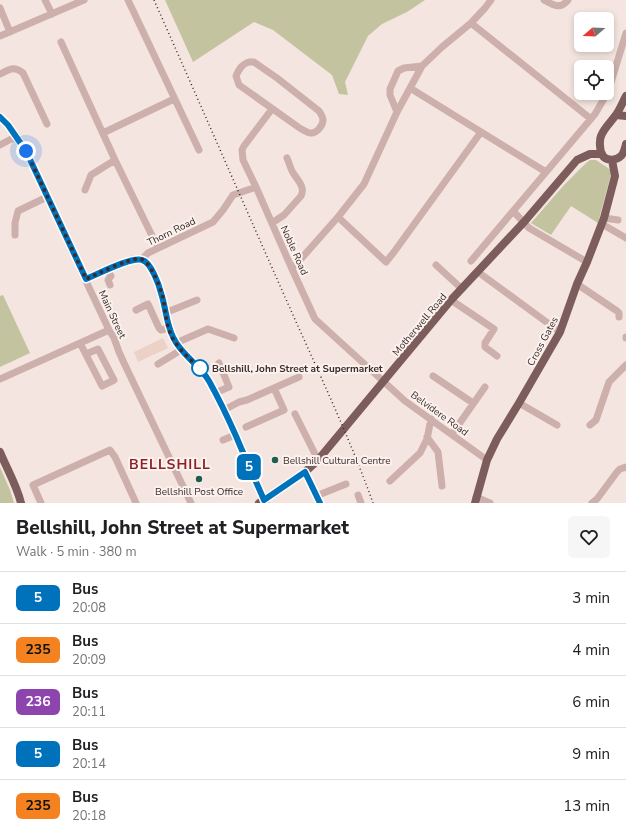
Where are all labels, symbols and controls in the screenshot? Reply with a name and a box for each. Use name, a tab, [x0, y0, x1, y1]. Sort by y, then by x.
north arrow	[574, 12, 614, 52]
map controls	[574, 12, 614, 100]
button: locate	[574, 60, 614, 100]
your location	[16, 141, 36, 161]
street label: Thorn Road	[145, 214, 198, 250]
street label: Noble Road	[277, 223, 311, 278]
street label: Main Street	[95, 288, 130, 341]
street label: Motherwell Road	[389, 290, 450, 359]
street label: Cross Gates	[524, 314, 562, 369]
marker: Bellshill, John Street at Supermarket	[191, 359, 209, 377]
place label: Bellshill, John Street at Supermarket	[212, 362, 383, 376]
street label: Belvidere Road	[408, 388, 471, 440]
line badge: 5	[236, 454, 262, 480]
place label: Bellshill Cultural Centre	[283, 454, 391, 468]
district label: BELLSHILL	[129, 455, 211, 474]
marker: Bellshill Cultural Centre	[270, 455, 280, 465]
text: 5	[245, 457, 253, 476]
marker: Bellshill Post Office	[194, 474, 204, 484]
place label: Bellshill Post Office	[155, 485, 243, 499]
text: Bellshill, John Street at Supermarket	[16, 515, 349, 541]
button: heart	[568, 516, 610, 558]
text: Walk · 5 min · 380 m	[16, 543, 137, 561]
text: Bus	[72, 579, 98, 599]
text: 5	[34, 588, 42, 607]
text: 3 min	[572, 588, 610, 608]
text: 20:08	[72, 599, 106, 617]
text: Bus	[72, 631, 98, 651]
text: 235	[25, 640, 51, 659]
text: 4 min	[572, 640, 610, 660]
text: 20:09	[72, 651, 106, 669]
text: Bus	[72, 683, 98, 703]
text: 236	[25, 692, 51, 711]
text: 6 min	[572, 692, 610, 712]
text: 20:11	[72, 703, 106, 721]
text: Bus	[72, 735, 98, 755]
text: 5	[34, 744, 42, 763]
text: 9 min	[572, 744, 610, 764]
text: 20:14	[72, 755, 106, 773]
text: Bus	[72, 787, 98, 807]
text: 235	[25, 796, 51, 815]
text: 13 min	[563, 796, 610, 816]
text: 20:18	[72, 807, 106, 825]

